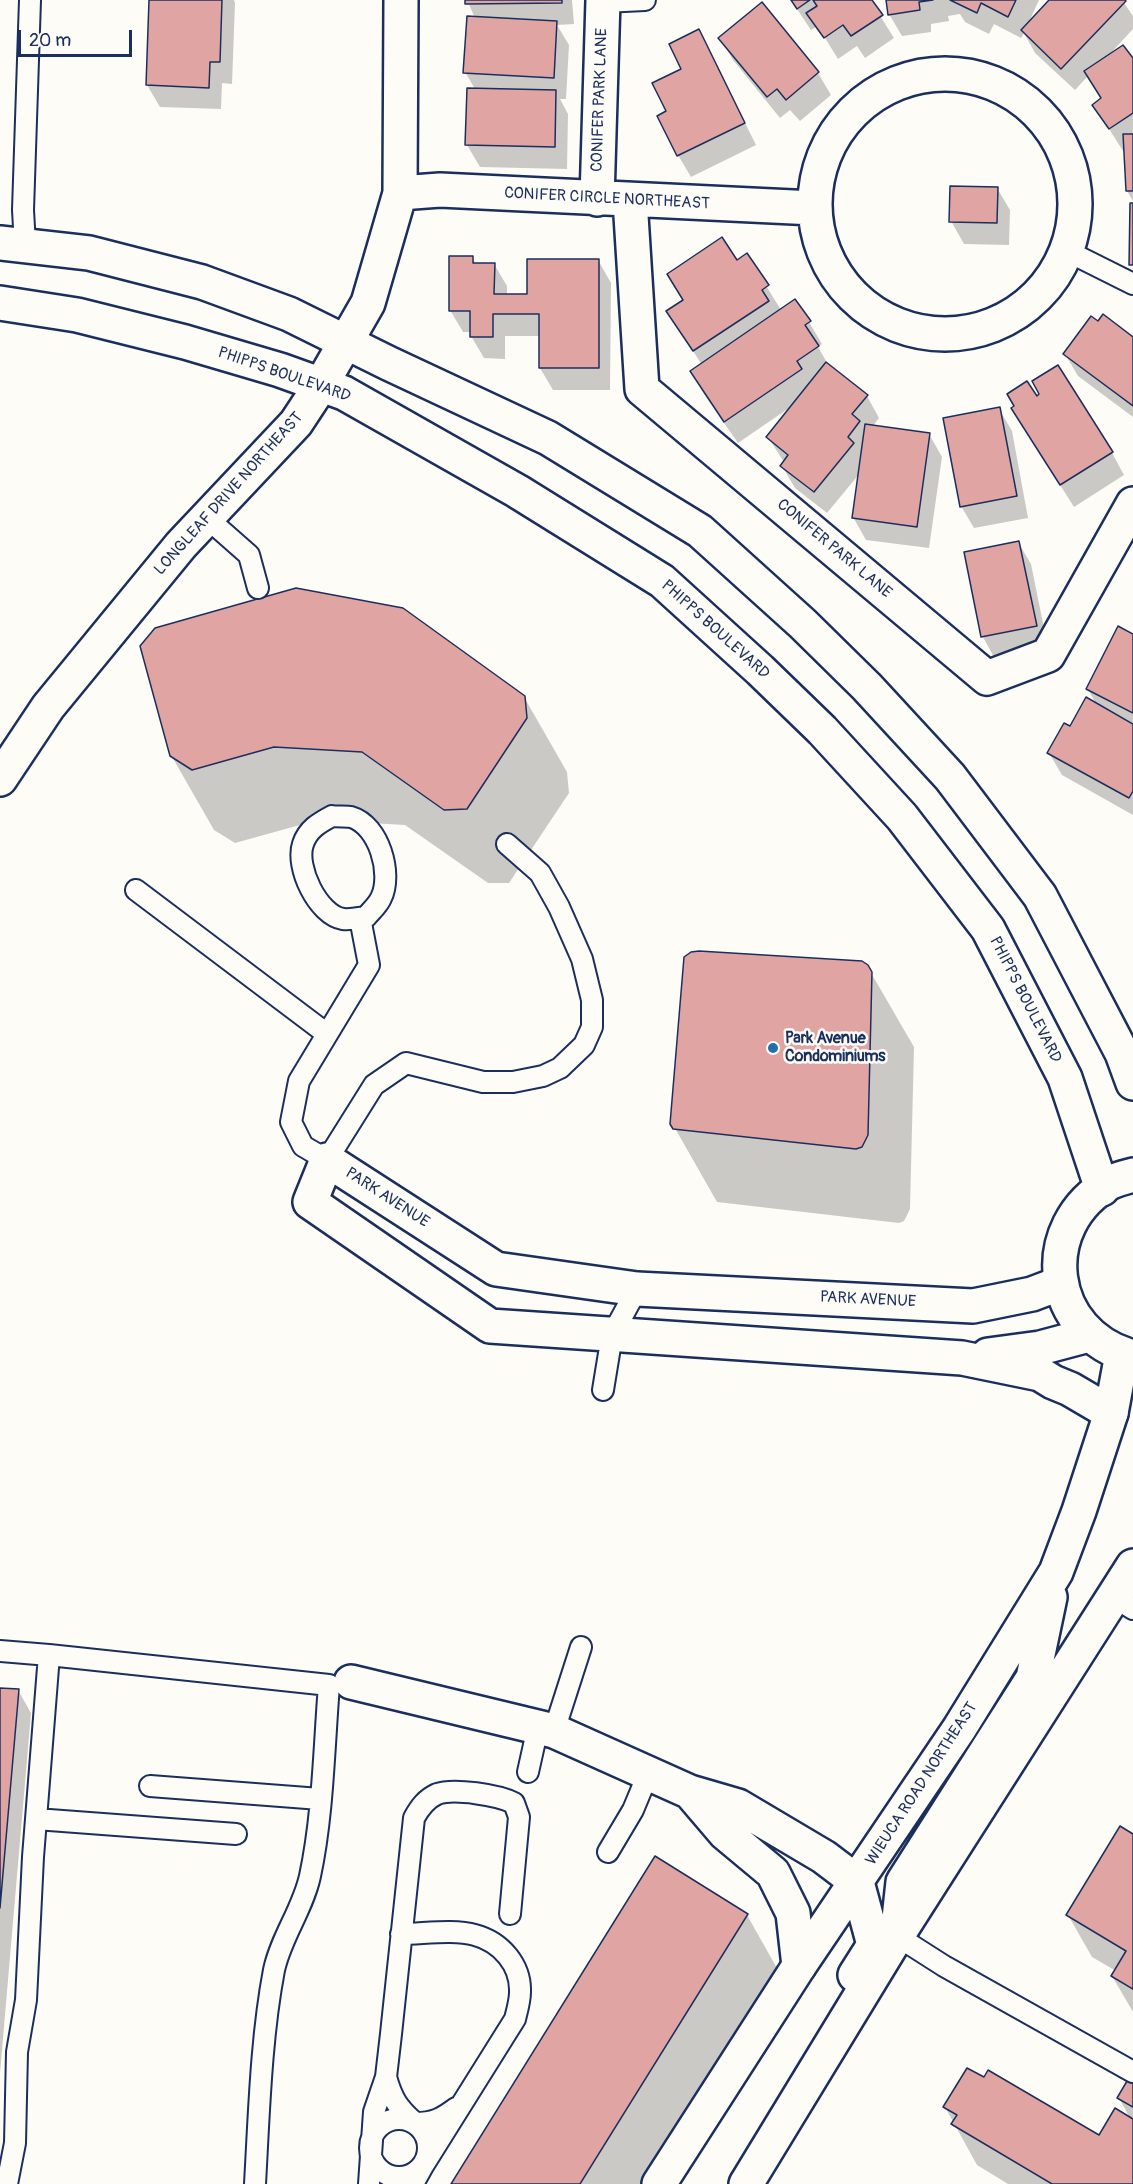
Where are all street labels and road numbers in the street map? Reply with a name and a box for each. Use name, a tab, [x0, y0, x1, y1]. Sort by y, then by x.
street label: CONIFER PARK LANE	[588, 28, 612, 172]
street label: CONIFER CIRCLE NORTHEAST	[504, 184, 710, 214]
street label: PHIPPS BOULEVARD	[215, 343, 353, 407]
street label: LONGLEAF DRIVE NORTHEAST	[151, 409, 307, 579]
street label: CONIFER PARK LANE	[773, 495, 895, 603]
street label: PHIPPS BOULEVARD	[657, 576, 773, 684]
street label: PHIPPS BOULEVARD	[985, 934, 1065, 1066]
street label: PARK AVENUE	[341, 1164, 433, 1232]
street label: PARK AVENUE	[820, 1288, 916, 1312]
street label: WIEUCA ROAD NORTHEAST	[862, 1699, 982, 1869]

